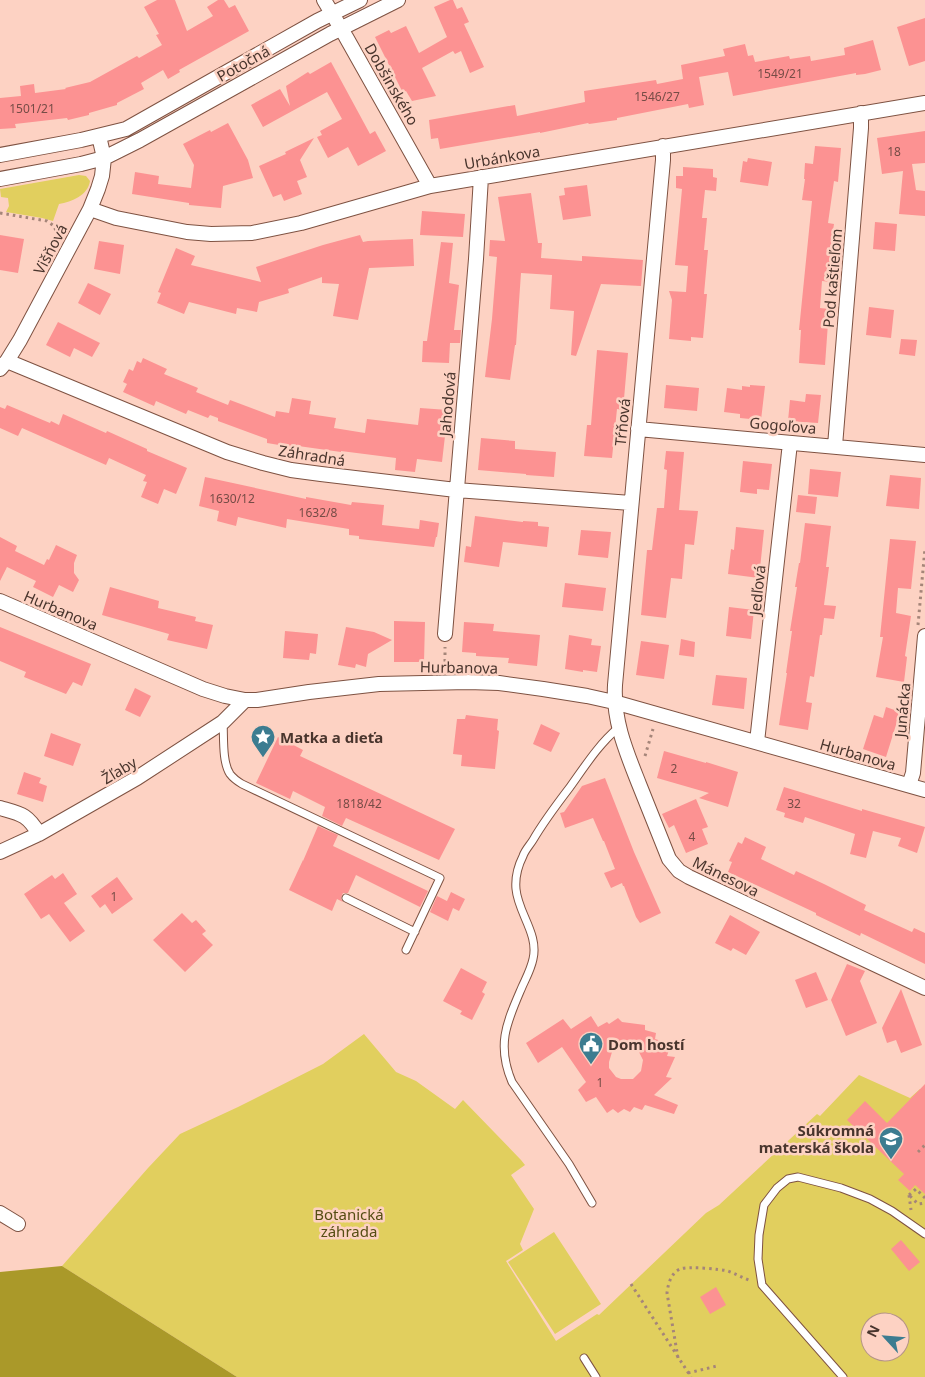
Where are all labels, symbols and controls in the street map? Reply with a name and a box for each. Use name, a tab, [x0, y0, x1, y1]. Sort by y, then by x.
street label: Dobšinského	[360, 39, 424, 129]
street label: Potočná	[213, 40, 273, 86]
house number: 1549/21	[757, 65, 803, 82]
house number: 1546/27	[634, 88, 680, 105]
house number: 1501/21	[9, 100, 55, 117]
street label: Urbánkova	[462, 140, 542, 174]
house number: 18	[887, 143, 901, 160]
street label: Višňová	[28, 220, 72, 278]
street label: Pod kaštieľom	[818, 228, 846, 328]
street label: Jahodová	[434, 371, 460, 439]
street label: Tŕňová	[610, 397, 634, 447]
street label: Gogoľova	[749, 412, 817, 438]
street label: Záhradná	[277, 440, 347, 470]
house number: 1630/12	[209, 490, 255, 507]
house number: 1632/8	[299, 504, 338, 521]
street label: Jedľová	[744, 564, 770, 618]
street label: Hurbanova	[21, 585, 101, 635]
street label: Hurbanova	[420, 656, 498, 678]
street label: Junácka	[889, 682, 914, 740]
place icon: Matka a dieťa	[250, 724, 276, 758]
place label: Matka a dieťa	[280, 727, 383, 747]
street label: Hurbanova	[818, 734, 898, 774]
street label: Žľaby	[98, 752, 140, 788]
house number: 2	[671, 760, 678, 777]
house number: 1818/42	[336, 795, 382, 812]
house number: 32	[787, 795, 801, 812]
house number: 4	[689, 828, 696, 845]
street label: Mánesova	[689, 851, 763, 901]
house number: 1	[111, 888, 117, 905]
public building icon: Dom hostí	[578, 1031, 604, 1065]
place label: Dom hostí	[608, 1034, 686, 1054]
house number: 1	[597, 1074, 603, 1091]
place label: Súkromná materská škola	[759, 1120, 874, 1157]
school or university icon: Súkromná materská škola	[878, 1126, 904, 1160]
park label: Botanická záhrada	[314, 1204, 384, 1241]
north arrow	[860, 1312, 910, 1362]
text: N	[862, 1322, 884, 1340]

